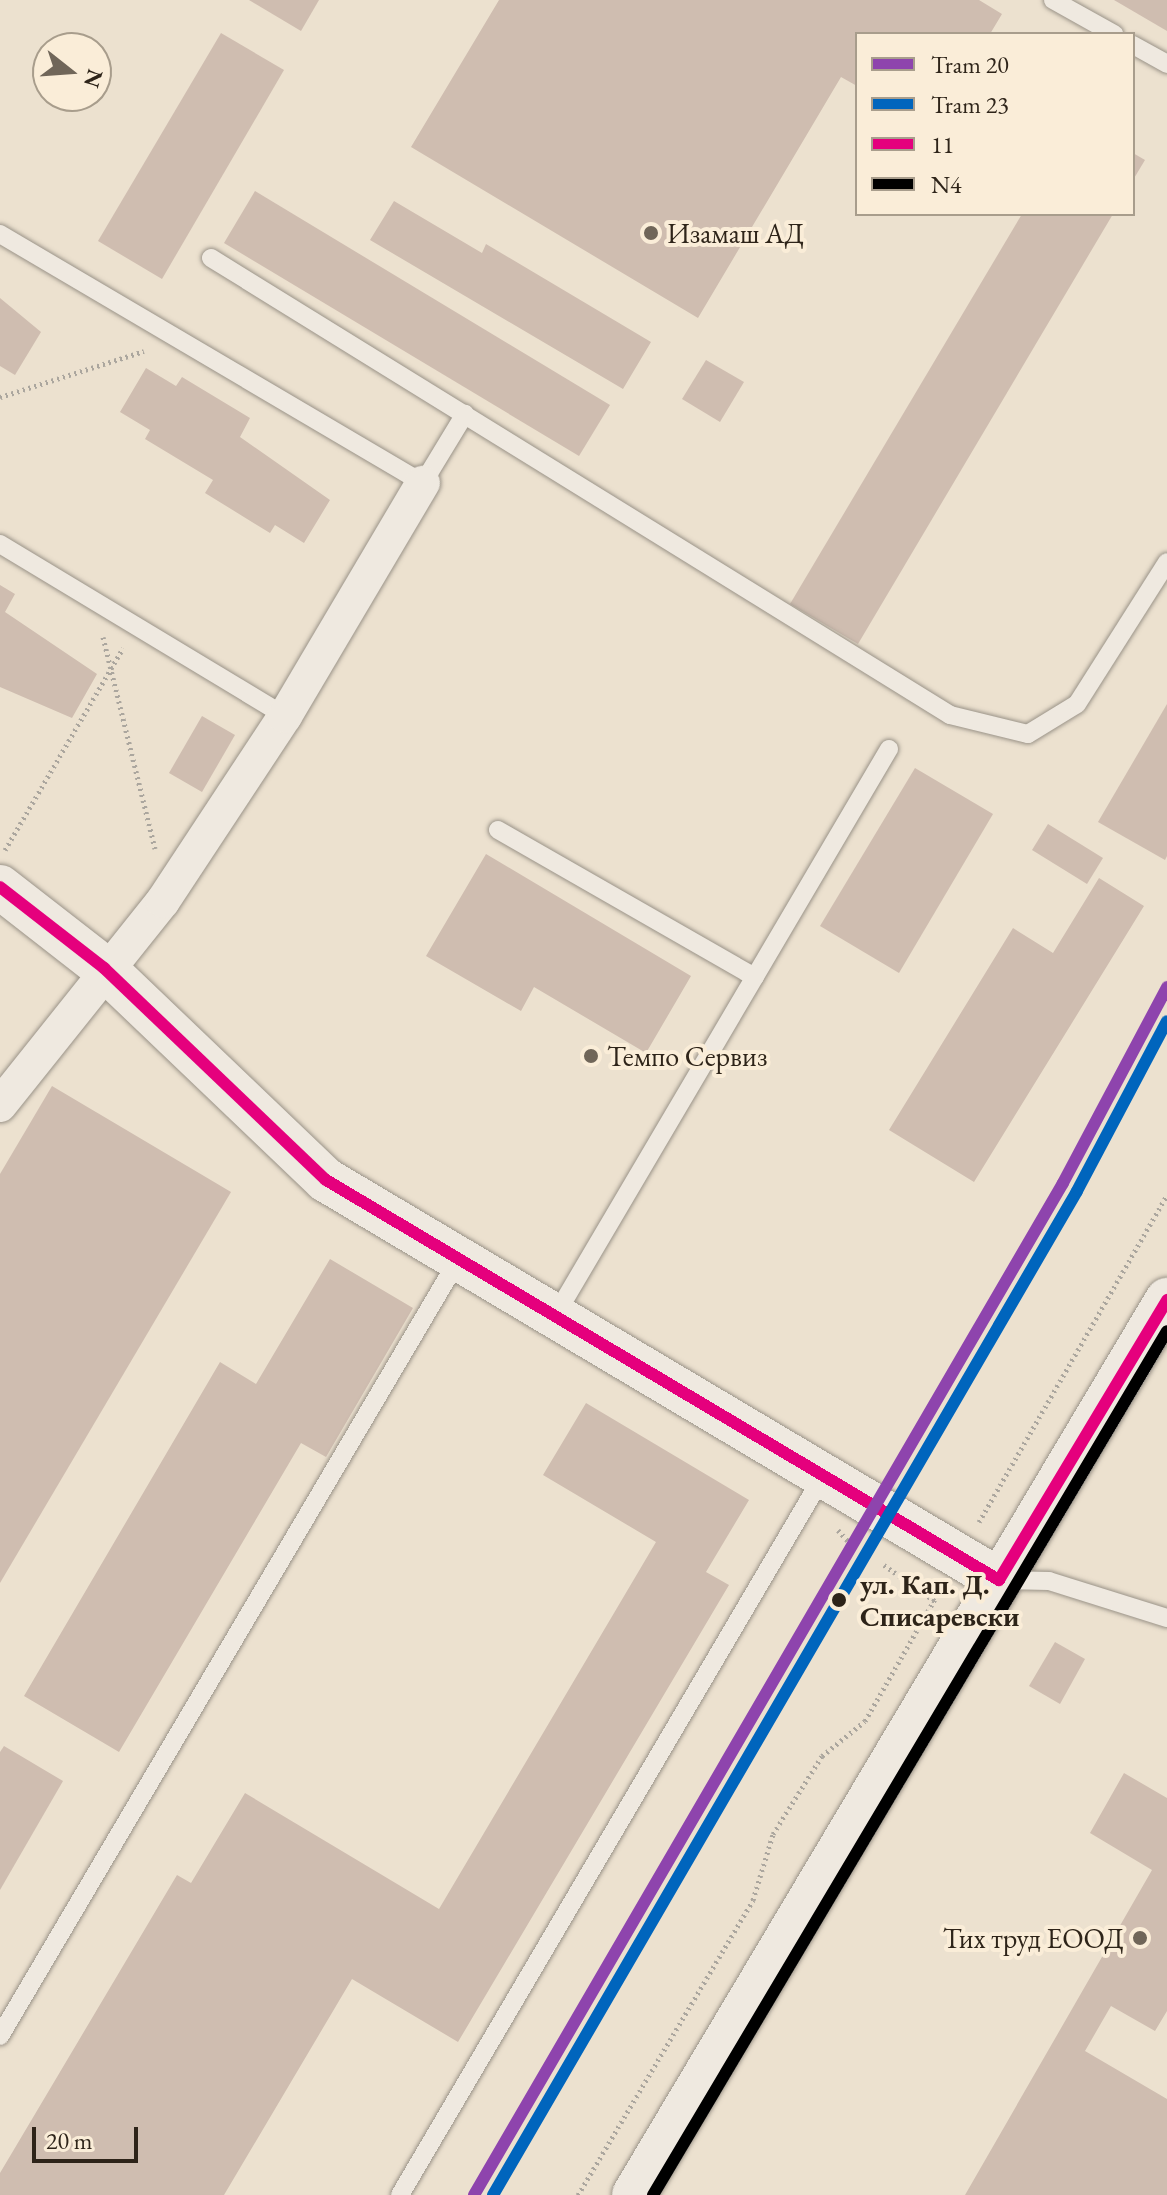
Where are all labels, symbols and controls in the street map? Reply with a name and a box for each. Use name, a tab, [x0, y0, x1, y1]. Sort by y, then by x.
north arrow	[32, 32, 112, 112]
legend	[855, 32, 1135, 216]
text: Tram 20	[931, 49, 1009, 80]
text: N	[77, 66, 110, 91]
text: Tram 23	[931, 89, 1009, 120]
text: 11	[931, 129, 954, 160]
text: N4	[931, 169, 962, 200]
place label: Изамаш АД	[667, 216, 804, 250]
marker: Изамаш АД	[642, 224, 660, 242]
place label: Темпо Сервиз	[607, 1039, 767, 1073]
marker: Темпо Сервиз	[582, 1047, 600, 1065]
place label: ул. Кап. Д. Списаревски	[860, 1567, 1019, 1633]
marker: ул. Кап. Д. Списаревски	[825, 1586, 853, 1614]
place label: Тих труд ЕООД	[943, 1921, 1124, 1955]
marker: Тих труд ЕООД	[1131, 1929, 1149, 1947]
scale bar	[36, 2111, 142, 2161]
text: 20 m	[46, 2125, 93, 2156]

